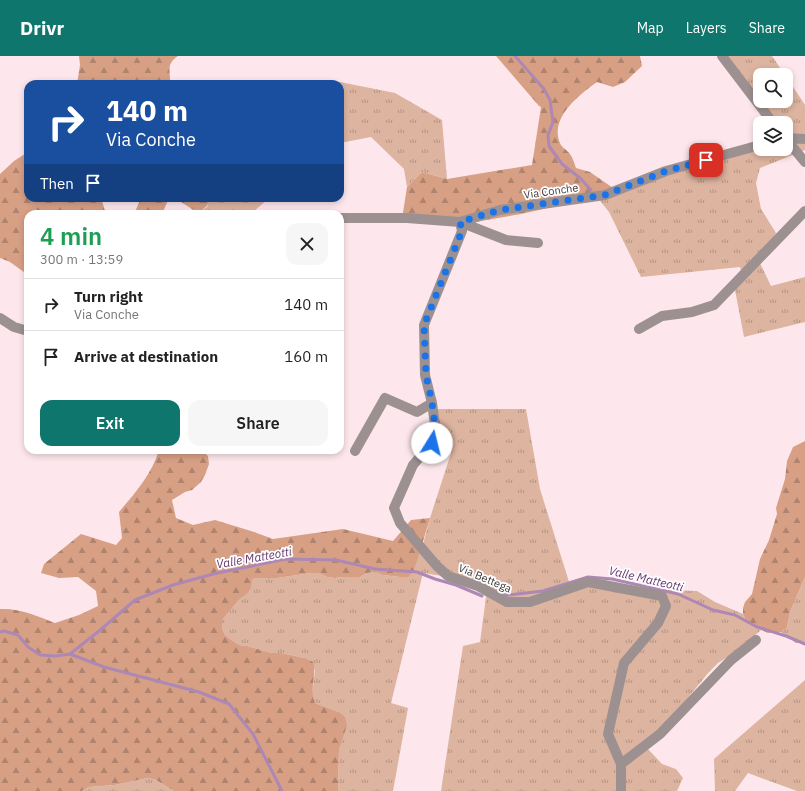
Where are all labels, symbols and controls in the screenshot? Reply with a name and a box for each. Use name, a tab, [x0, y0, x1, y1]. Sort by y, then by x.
text: Drivr	[20, 16, 64, 40]
text: Map	[637, 19, 664, 37]
text: Layers	[686, 19, 727, 37]
text: Share	[749, 19, 785, 37]
map controls	[753, 68, 793, 156]
button: search	[753, 68, 793, 108]
text: 140 m	[106, 92, 188, 129]
icon: right	[40, 96, 92, 148]
button: layers	[753, 116, 793, 156]
text: Via Conche	[106, 128, 196, 151]
pin	[689, 143, 723, 177]
icon: arrive	[695, 149, 717, 171]
icon: arrive	[82, 172, 104, 194]
text: Then	[40, 174, 74, 193]
street label: Via Conche	[523, 180, 579, 202]
text: 4 min	[40, 220, 102, 252]
button: close	[286, 223, 328, 265]
text: 300 m · 13:59	[40, 251, 123, 268]
text: Turn right	[74, 287, 143, 306]
icon: right	[40, 294, 62, 316]
text: 140 m	[284, 295, 328, 314]
text: Via Conche	[74, 306, 139, 323]
icon: arrive	[40, 346, 62, 368]
text: Arrive at destination	[74, 347, 218, 366]
text: 160 m	[284, 347, 328, 366]
button: Exit	[40, 400, 180, 446]
button: Share	[188, 400, 328, 446]
position arrow	[411, 422, 453, 464]
water label: Valle Matteotti	[215, 543, 294, 572]
street label: Via Bettega	[456, 561, 514, 596]
water label: Valle Matteotti	[607, 563, 686, 595]

